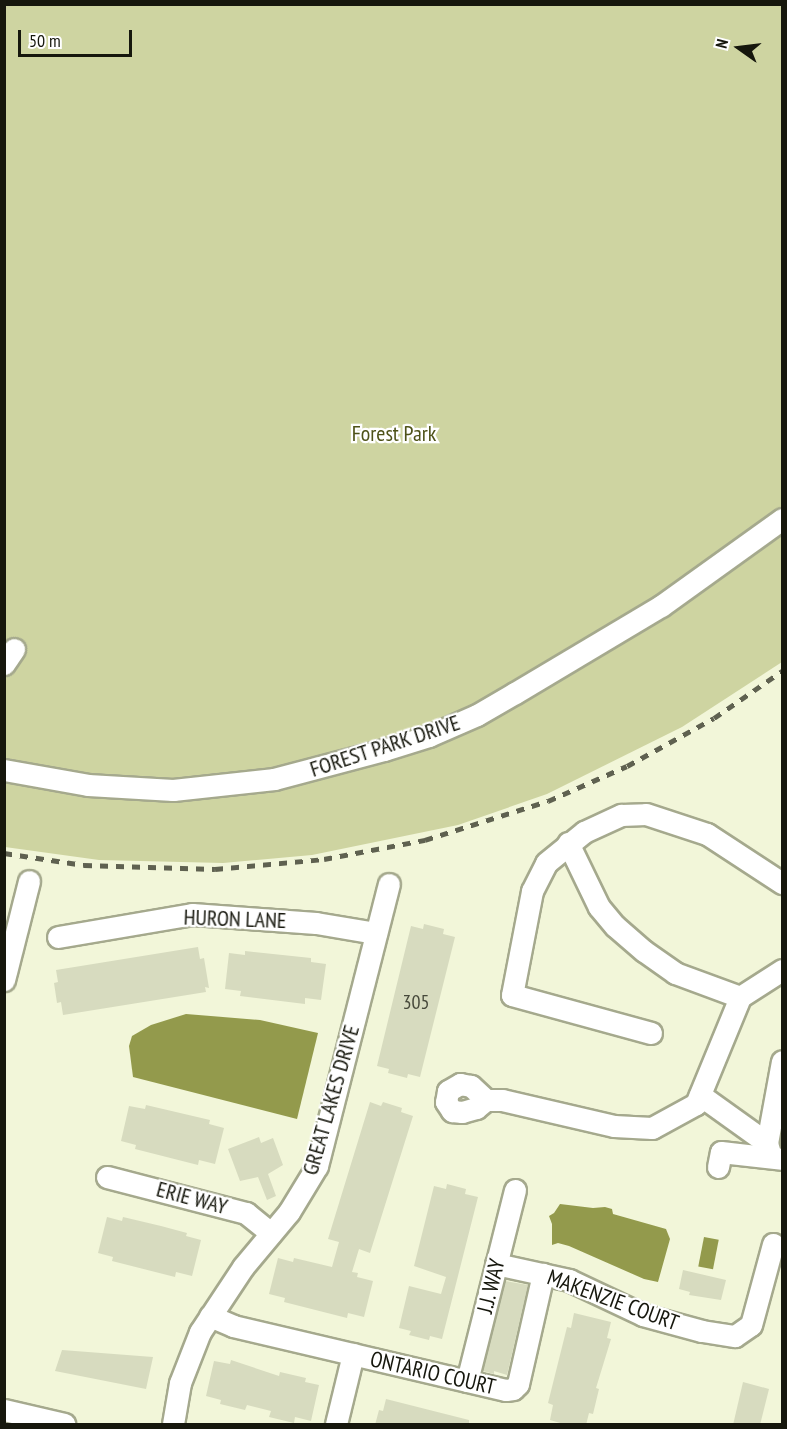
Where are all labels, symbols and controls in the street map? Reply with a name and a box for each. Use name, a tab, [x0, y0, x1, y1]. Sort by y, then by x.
scale bar	[21, 18, 135, 56]
north arrow	[709, 18, 769, 78]
text: 50 m	[29, 29, 61, 52]
text: N	[711, 37, 732, 50]
park label: Forest Park	[352, 421, 436, 447]
street label: FOREST PARK DRIVE	[306, 709, 464, 783]
street label: HURON LANE	[183, 904, 287, 934]
house number: 305	[403, 990, 429, 1014]
street label: GREAT LAKES DRIVE	[297, 1022, 365, 1178]
street label: ERIE WAY	[154, 1176, 230, 1220]
street label: J.J. WAY	[471, 1255, 511, 1317]
street label: MAKENZIE COURT	[544, 1264, 682, 1336]
street label: ONTARIO COURT	[368, 1346, 498, 1400]

